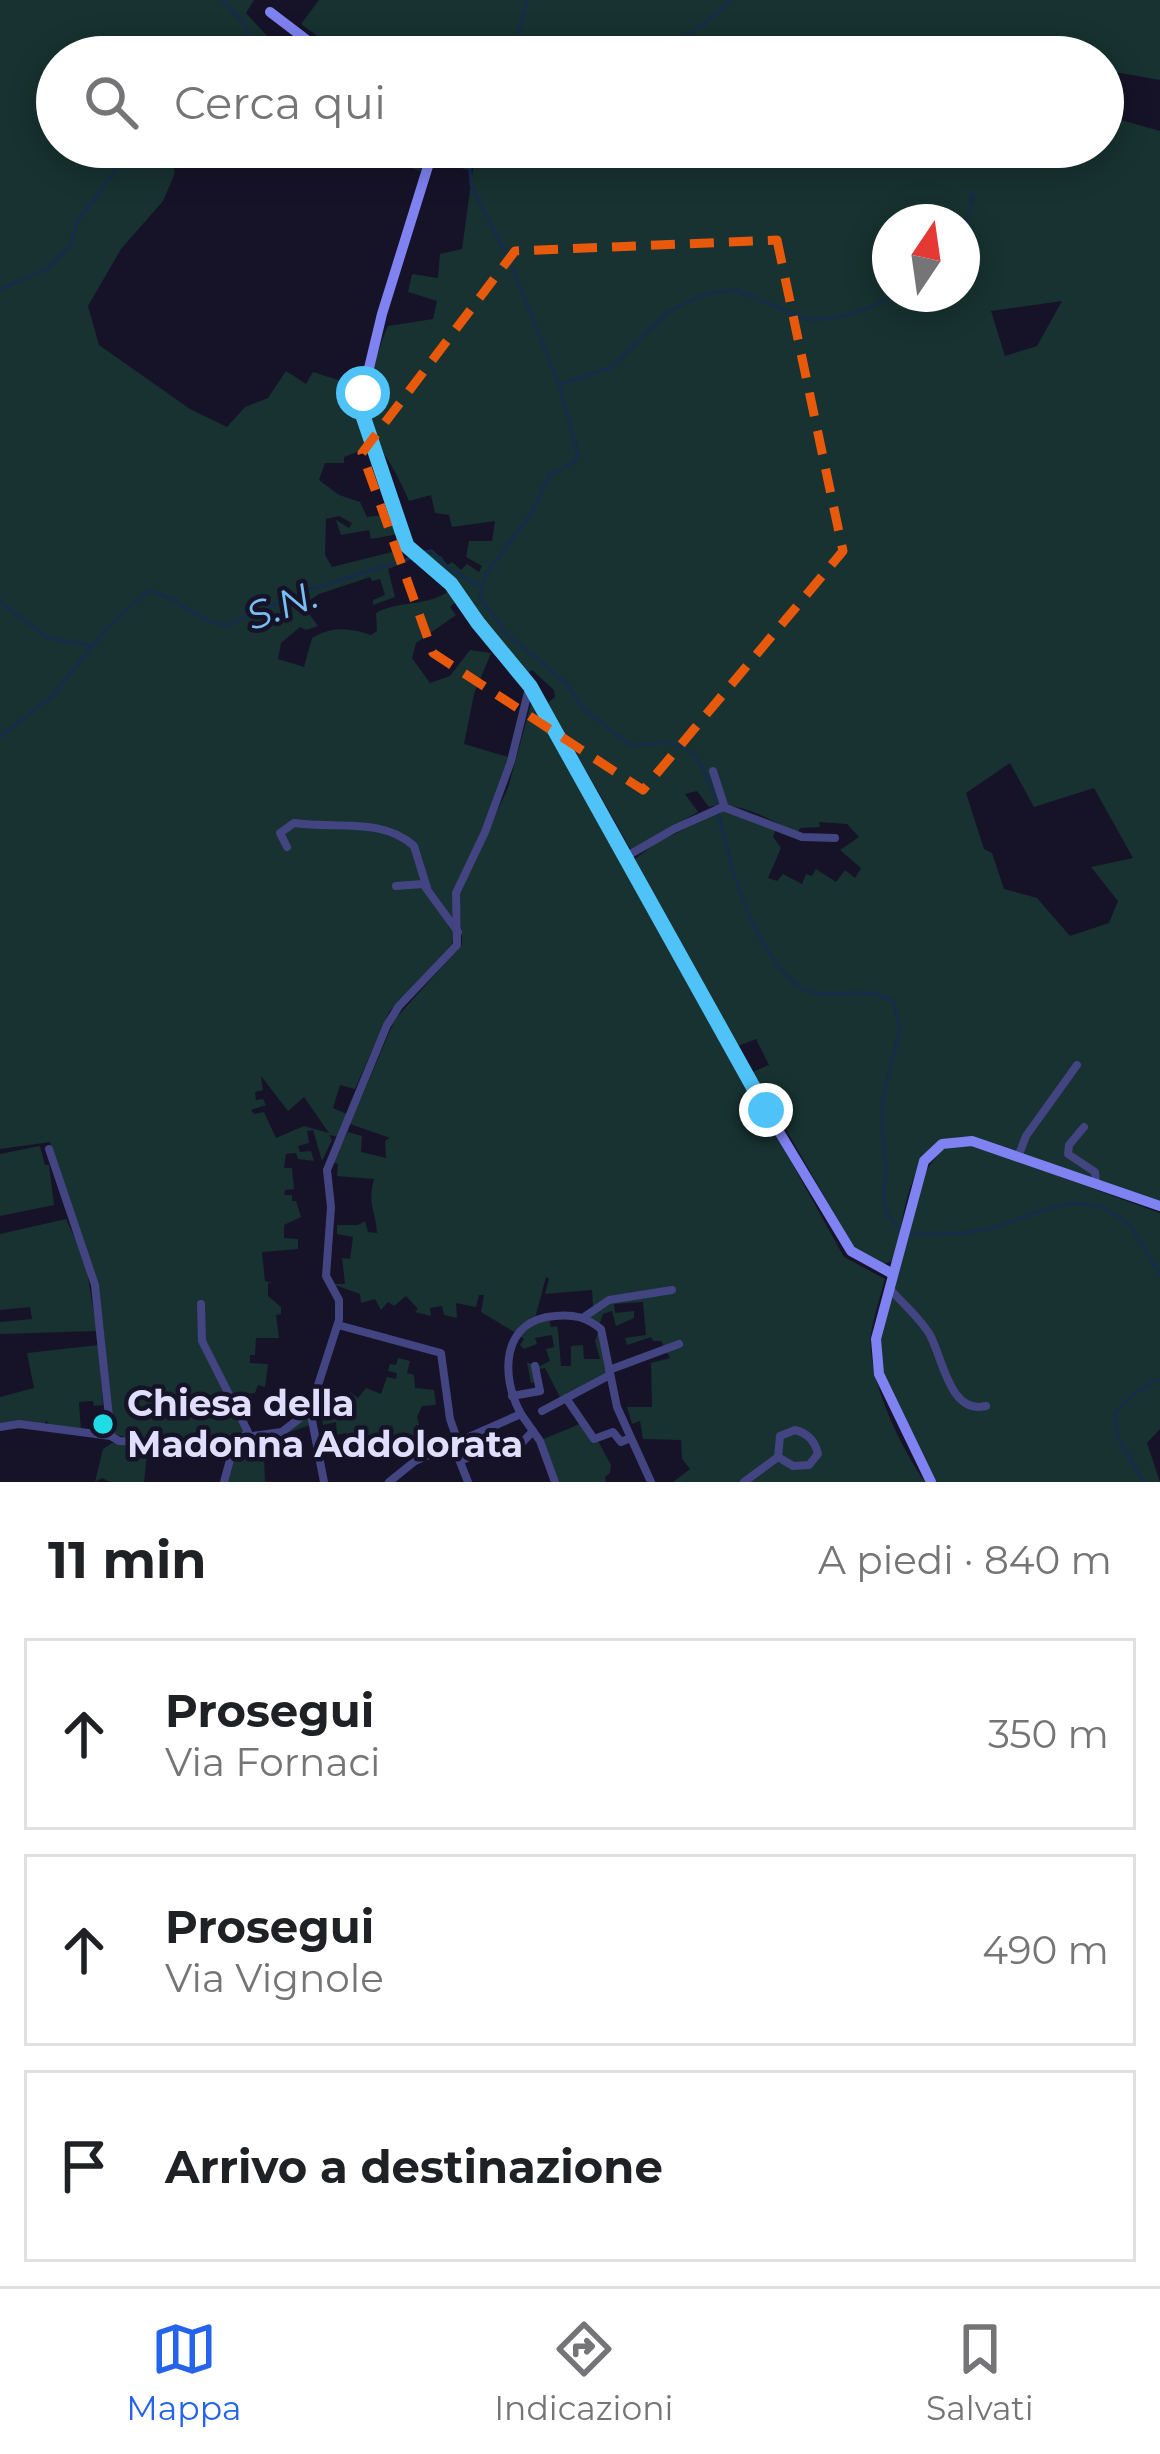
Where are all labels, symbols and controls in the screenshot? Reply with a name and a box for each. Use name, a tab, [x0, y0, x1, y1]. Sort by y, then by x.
search box	[36, 36, 1124, 168]
icon: search	[78, 69, 144, 135]
text: Cerca qui	[174, 75, 386, 130]
north arrow	[872, 204, 980, 312]
route start	[336, 366, 390, 420]
water label: S.N.	[239, 570, 325, 640]
route end	[739, 1083, 793, 1137]
place label: Chiesa della Madonna Addolorata	[127, 1381, 523, 1466]
marker: Chiesa della Madonna Addolorata	[90, 1411, 116, 1437]
text: 11 min	[48, 1529, 207, 1591]
text: A piedi · 840 m	[818, 1536, 1112, 1584]
text: Prosegui	[165, 1683, 374, 1738]
icon: ahead	[51, 1701, 117, 1767]
text: 350 m	[988, 1710, 1109, 1758]
text: Via Fornaci	[165, 1738, 381, 1786]
text: Prosegui	[165, 1899, 374, 1954]
icon: ahead	[51, 1917, 117, 1983]
text: 490 m	[982, 1926, 1109, 1974]
text: Via Vignole	[165, 1954, 384, 2002]
icon: arrive	[51, 2133, 117, 2199]
text: Arrivo a destinazione	[165, 2139, 663, 2194]
tab: Mappa	[126, 2316, 241, 2428]
tab: Indicazioni	[494, 2316, 673, 2428]
tab: Salvati	[926, 2316, 1034, 2428]

